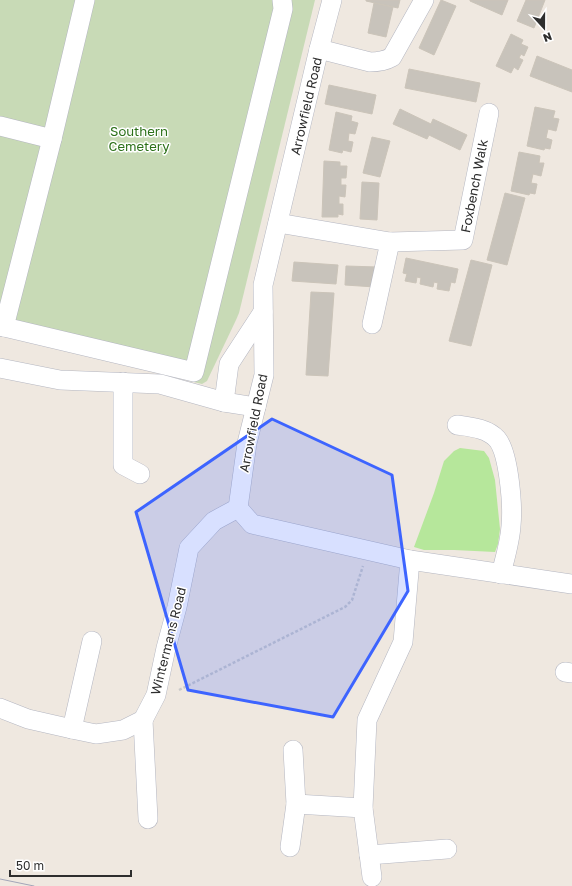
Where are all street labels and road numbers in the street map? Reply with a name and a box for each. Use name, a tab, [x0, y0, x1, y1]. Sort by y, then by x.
street label: Arrowfield Road	[287, 55, 325, 157]
street label: Foxbench Walk	[457, 137, 491, 234]
street label: Arrowfield Road	[236, 372, 270, 474]
street label: Wintermans Road	[147, 585, 189, 697]

